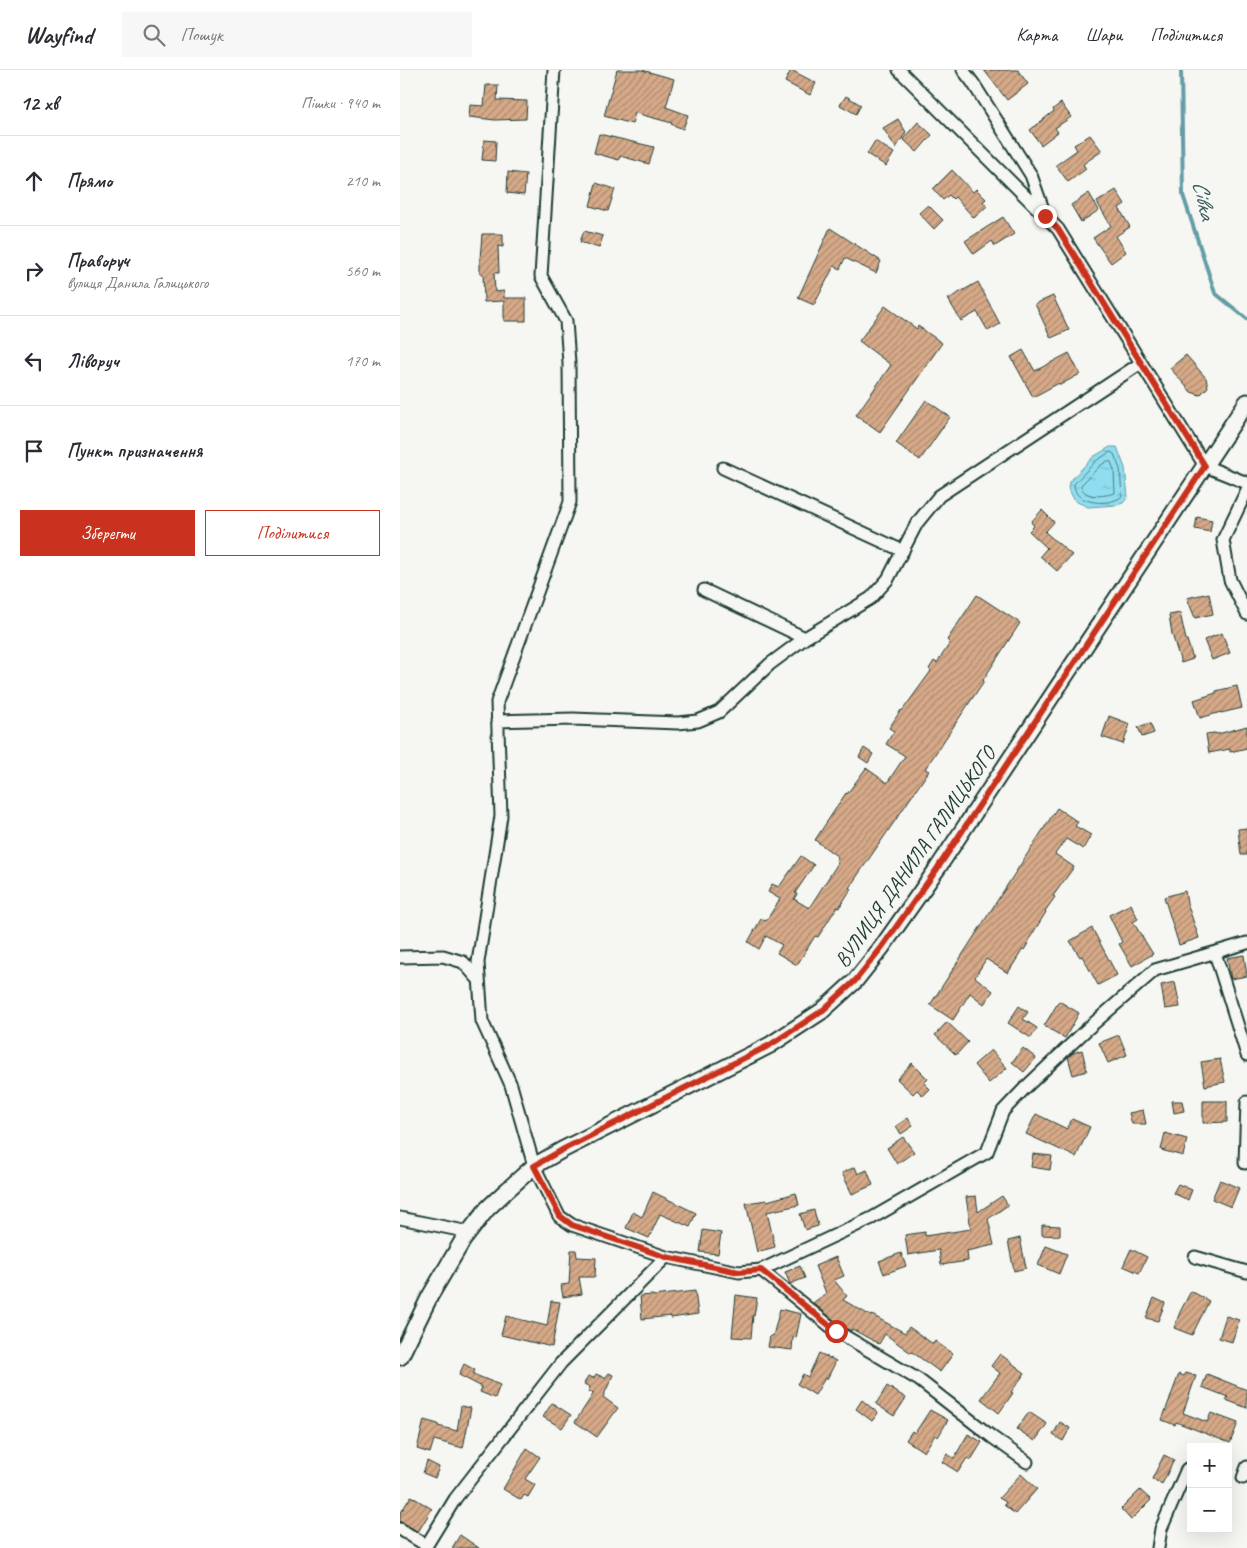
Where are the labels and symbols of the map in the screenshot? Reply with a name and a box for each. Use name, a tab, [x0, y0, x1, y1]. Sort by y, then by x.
water label: Сівка	[1186, 178, 1222, 225]
route end	[1034, 205, 1057, 228]
street label: ВУЛИЦЯ ДАНИЛА ГАЛИЦЬКОГО	[829, 740, 1003, 972]
route start	[825, 1320, 848, 1343]

